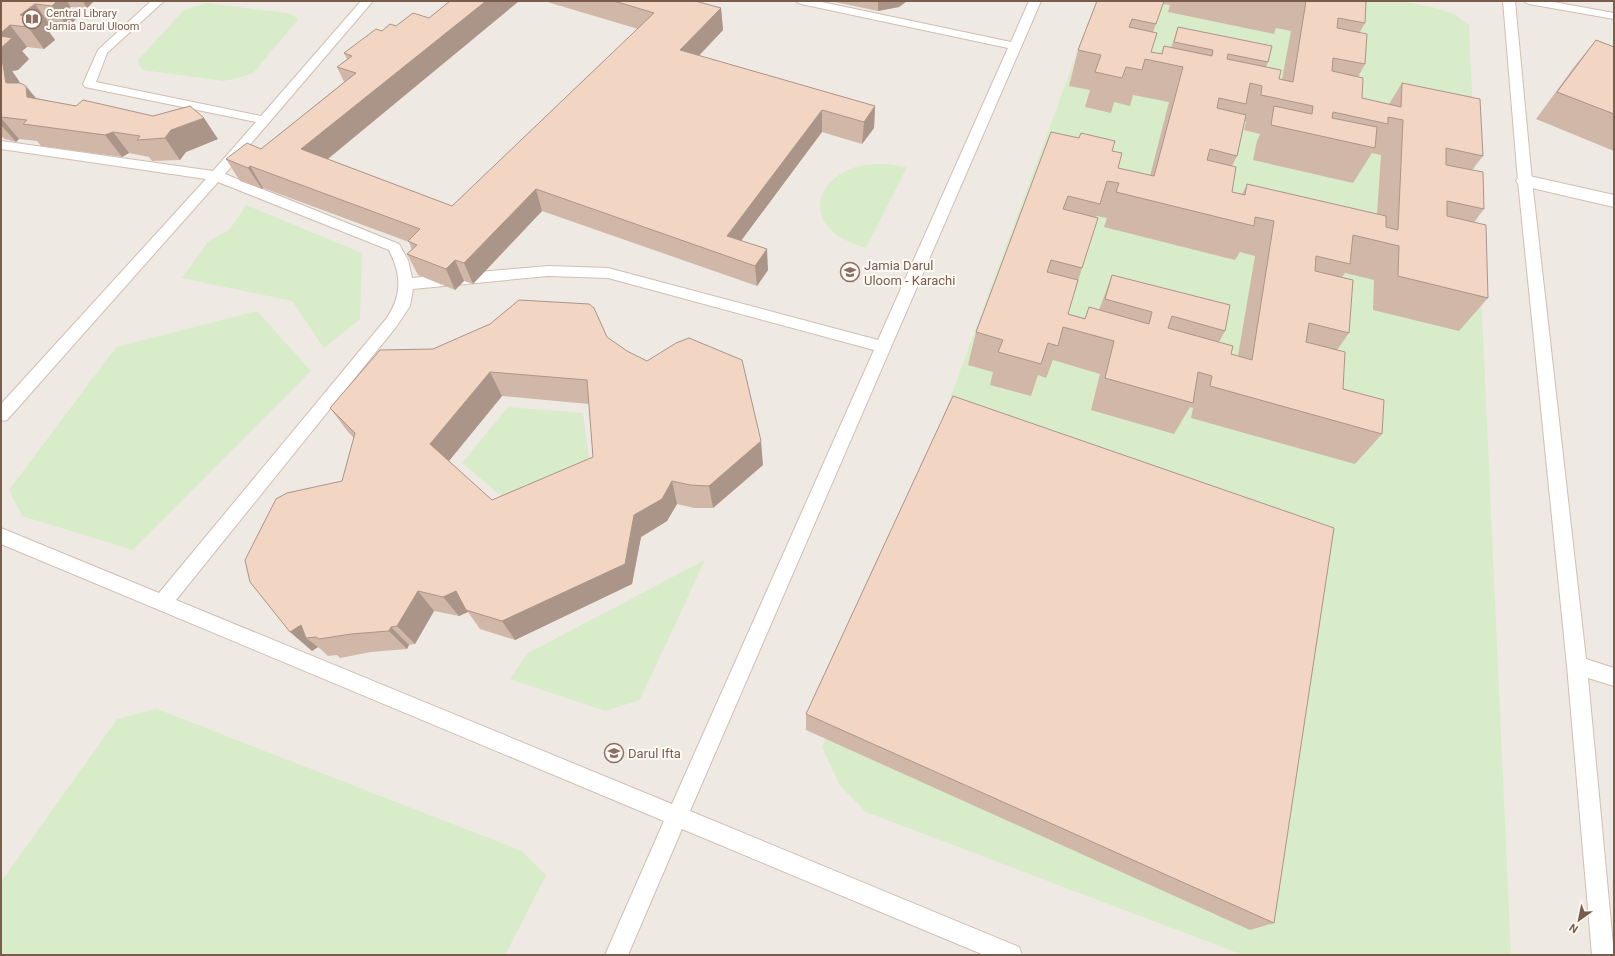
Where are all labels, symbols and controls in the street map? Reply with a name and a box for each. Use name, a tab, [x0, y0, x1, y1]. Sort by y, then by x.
place label: Central Library Jamia Darul Uloom	[46, 7, 139, 33]
library icon: Central Library Jamia Darul Uloom	[21, 8, 43, 30]
place label: Jamia Darul Uloom - Karachi	[864, 258, 955, 288]
school or university icon: Jamia Darul Uloom - Karachi	[839, 261, 861, 283]
school or university icon: Darul Ifta	[603, 742, 625, 764]
place label: Darul Ifta	[628, 746, 681, 761]
north arrow	[1559, 900, 1599, 940]
text: N	[1567, 920, 1581, 936]

